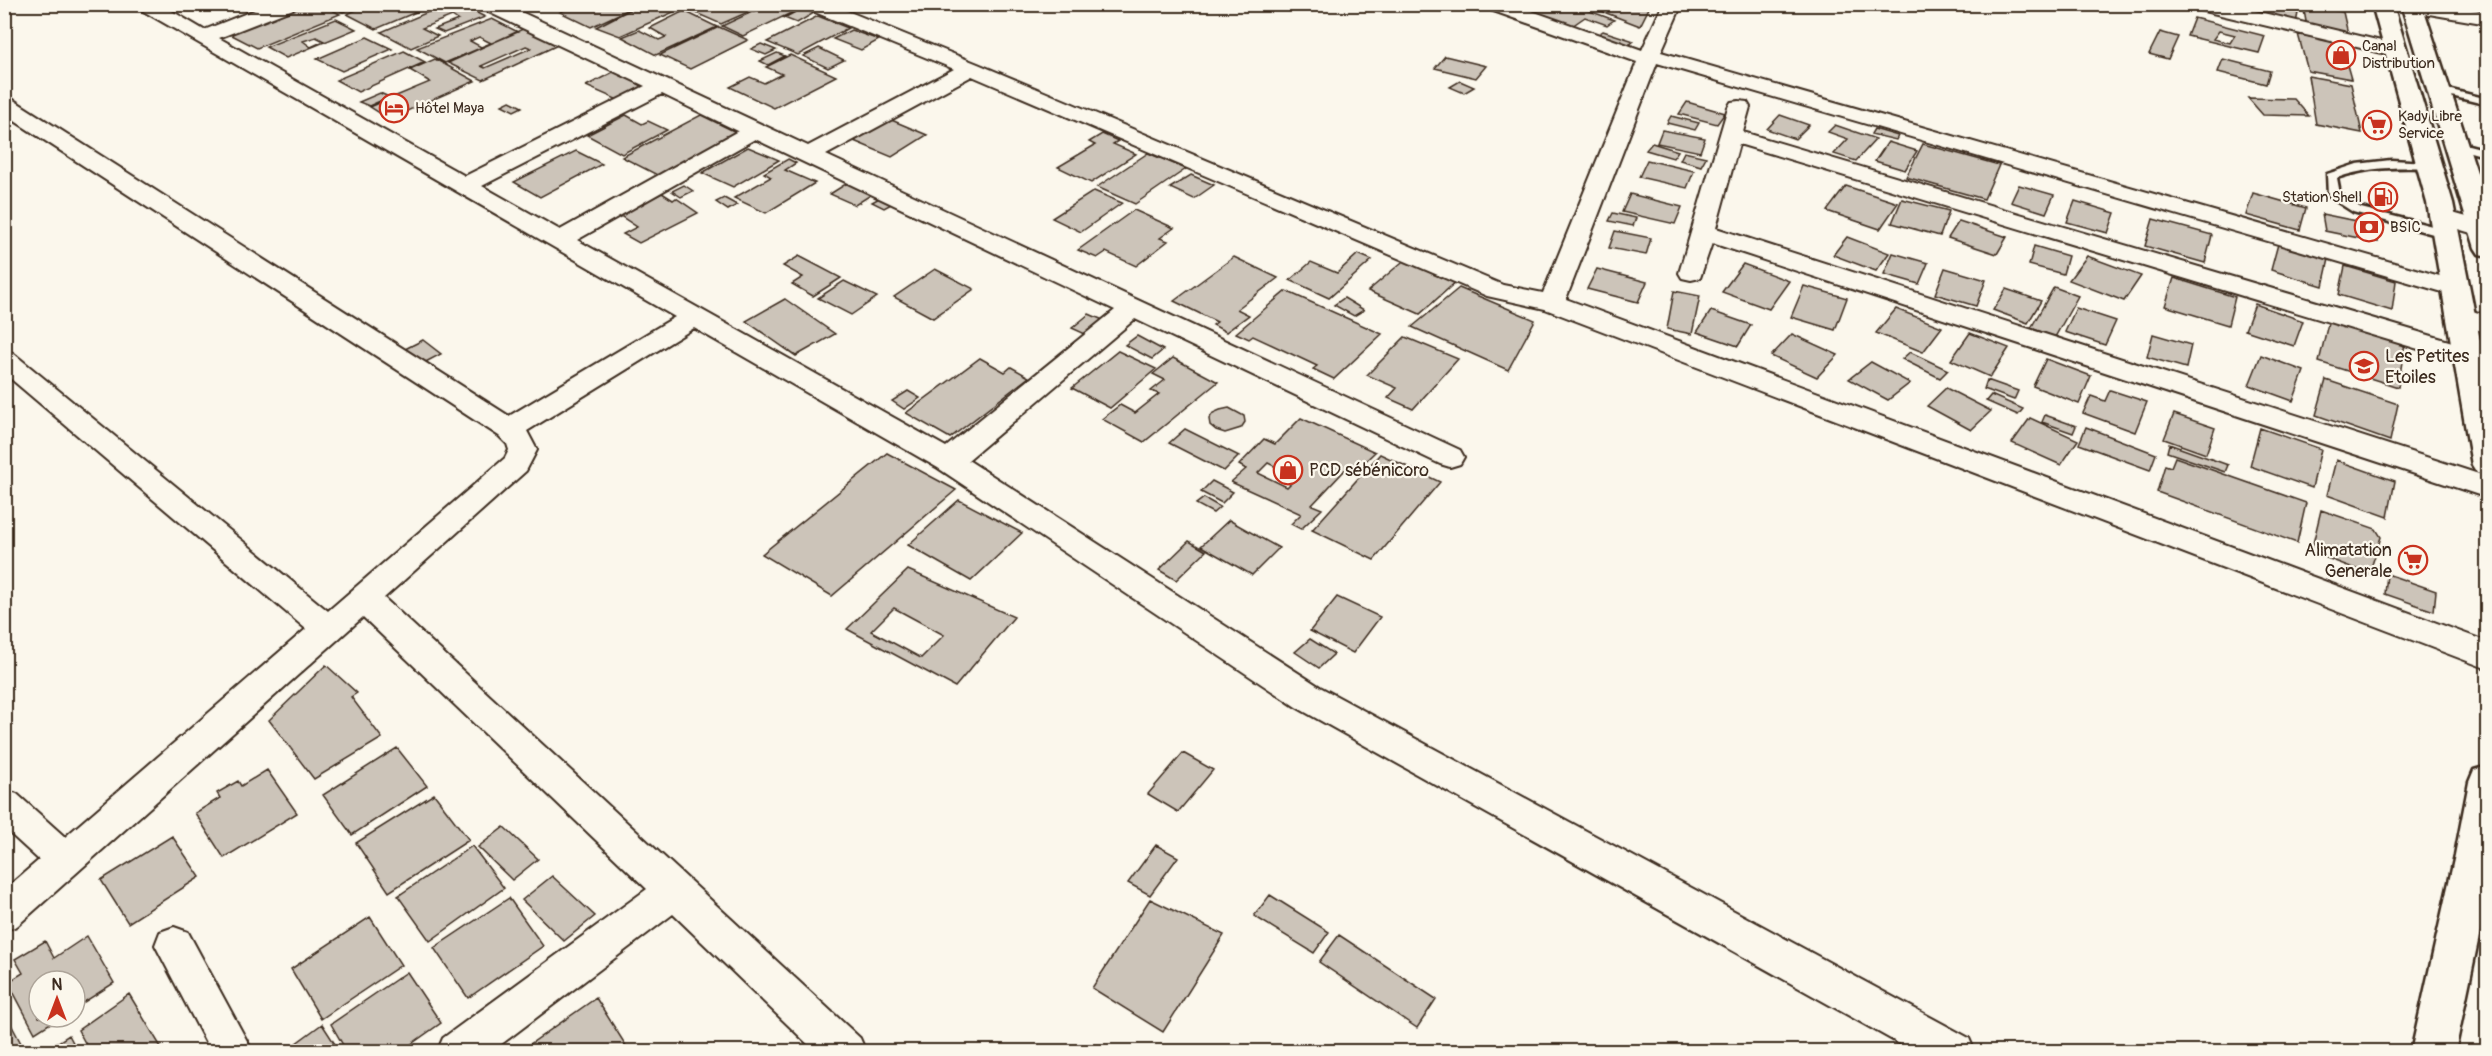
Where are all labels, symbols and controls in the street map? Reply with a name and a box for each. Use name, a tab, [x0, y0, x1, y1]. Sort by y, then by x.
place label: Canal Distribution	[2362, 37, 2435, 73]
shop icon: Canal Distribution	[2325, 39, 2357, 71]
hotel icon: Hôtel Maya	[378, 92, 410, 124]
place label: Hôtel Maya	[415, 99, 484, 118]
place label: Kady Libre Service	[2398, 107, 2463, 143]
supermarket icon: Kady Libre Service	[2361, 109, 2393, 141]
fuel station icon: Station Shell	[2367, 181, 2399, 213]
place label: Station Shell	[2282, 188, 2362, 207]
bank icon: BSIC	[2353, 211, 2385, 243]
place label: BSIC	[2390, 218, 2421, 237]
place label: Les Petites Etoiles	[2385, 345, 2469, 389]
school or university icon: Les Petites Etoiles	[2348, 350, 2380, 382]
shop icon: PCD sébénicoro	[1272, 454, 1304, 486]
place label: PCD sébénicoro	[1309, 459, 1429, 482]
place label: Alimatation Generale	[2304, 539, 2392, 583]
supermarket icon: Alimatation Generale	[2397, 544, 2429, 576]
north arrow	[27, 969, 87, 1029]
text: N	[52, 975, 63, 995]

